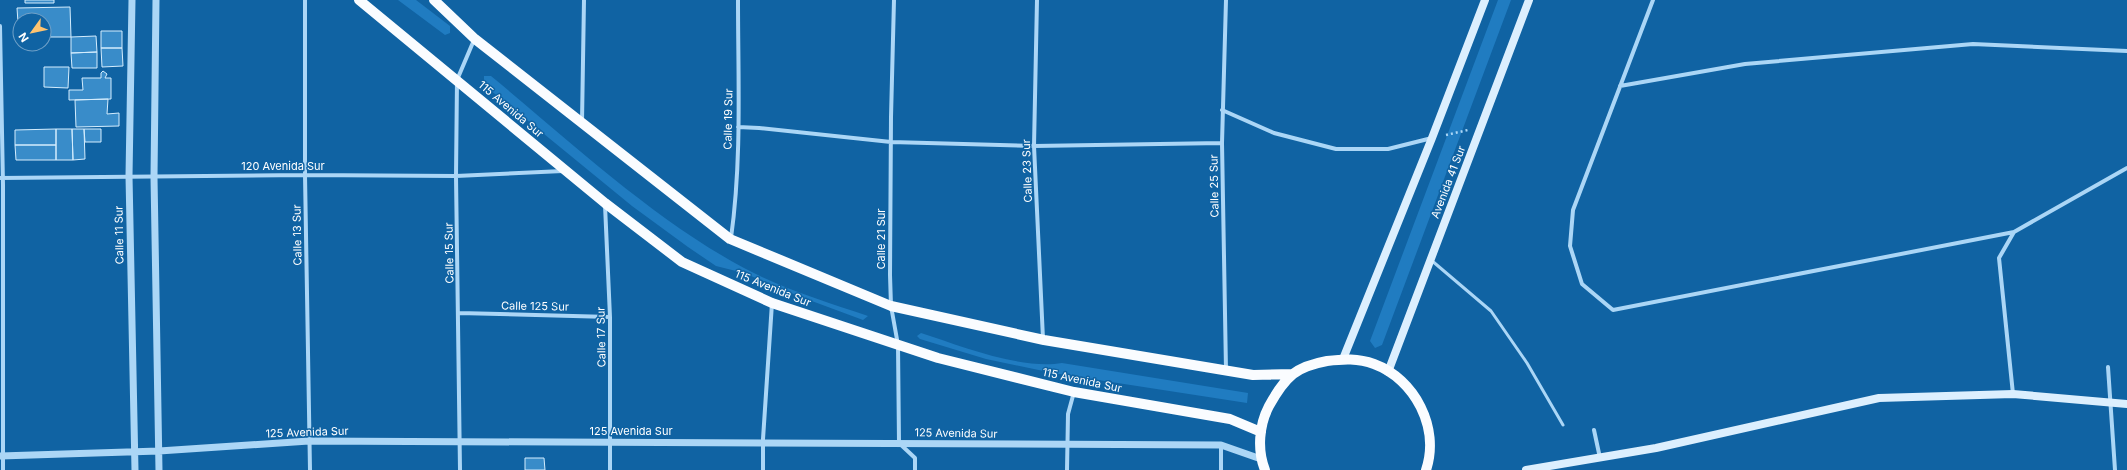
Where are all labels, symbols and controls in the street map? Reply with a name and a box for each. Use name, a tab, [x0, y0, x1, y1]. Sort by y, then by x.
north arrow	[12, 12, 52, 52]
text: N	[15, 30, 32, 45]
street label: 115 Avenida Sur	[476, 78, 546, 140]
street label: Calle 19 Sur	[720, 88, 736, 150]
street label: Calle 23 Sur	[1019, 139, 1035, 203]
street label: Avenida 41 Sur	[1428, 144, 1468, 220]
street label: Calle 25 Sur	[1206, 154, 1222, 218]
street label: 120 Avenida Sur	[241, 159, 325, 173]
street label: Calle 13 Sur	[289, 204, 305, 266]
street label: Calle 11 Sur	[111, 205, 127, 265]
street label: Calle 21 Sur	[874, 208, 888, 270]
street label: Calle 15 Sur	[441, 222, 457, 284]
street label: 115 Avenida Sur	[733, 266, 813, 310]
street label: Calle 125 Sur	[501, 298, 569, 314]
street label: Calle 17 Sur	[593, 307, 609, 367]
street label: 115 Avenida Sur	[1041, 365, 1123, 395]
street label: 125 Avenida Sur	[265, 424, 349, 440]
street label: 125 Avenida Sur	[589, 424, 673, 438]
street label: 125 Avenida Sur	[914, 425, 998, 441]

